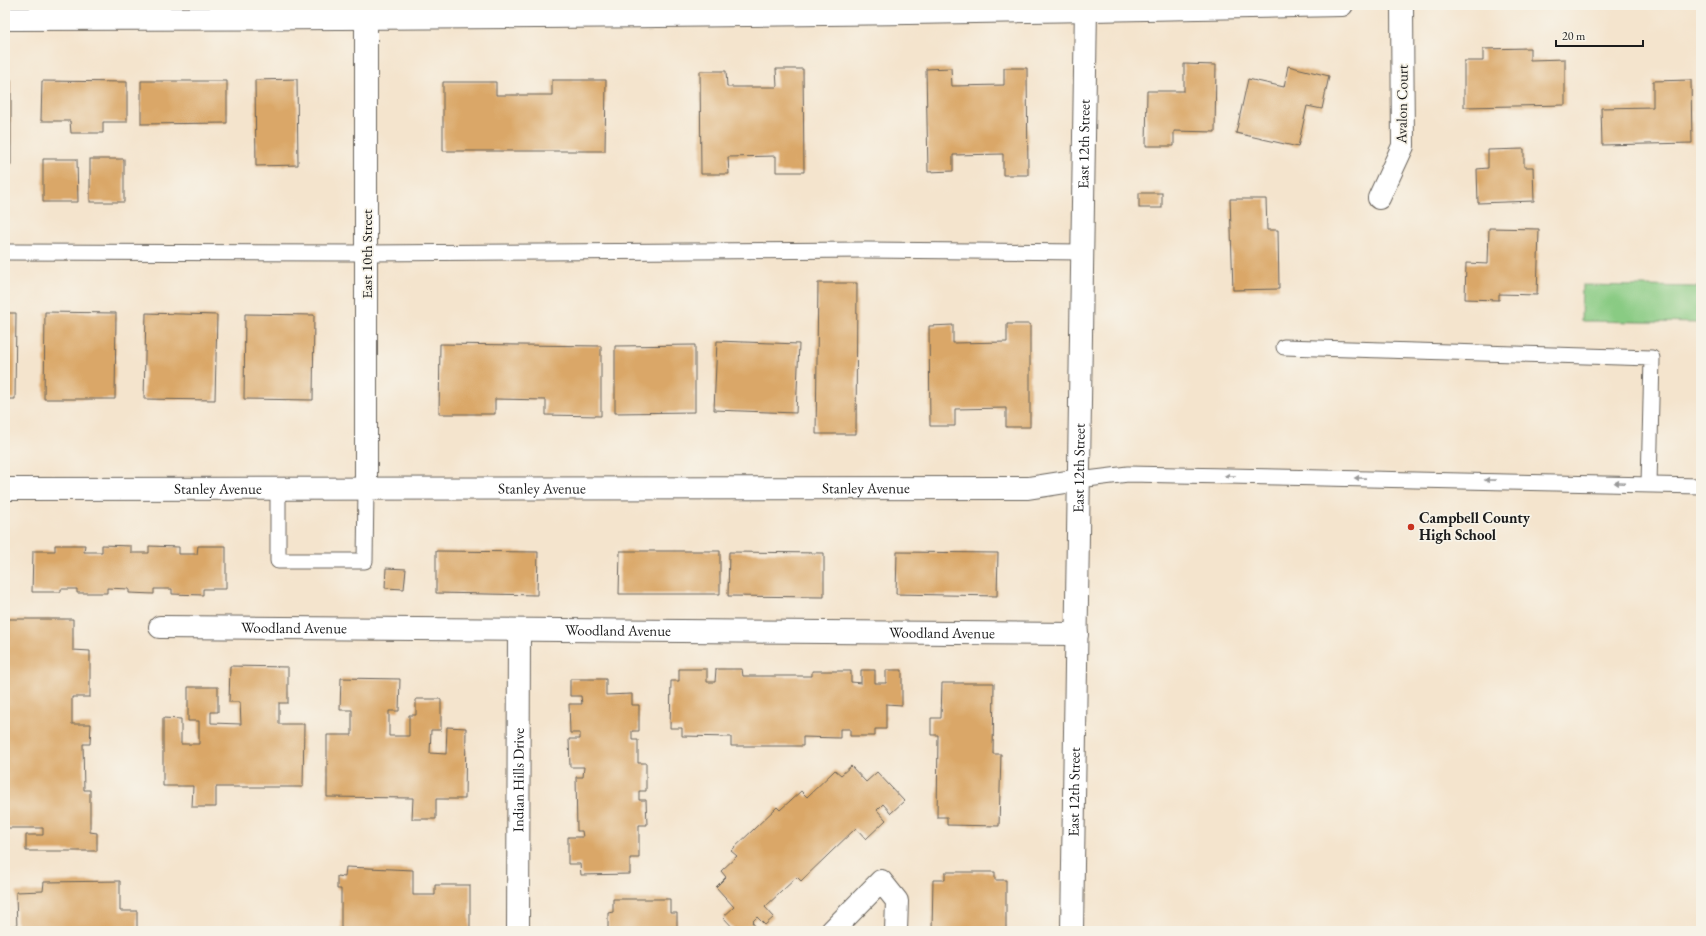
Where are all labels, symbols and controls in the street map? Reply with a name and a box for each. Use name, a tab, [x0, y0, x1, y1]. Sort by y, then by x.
scale bar	[1556, 22, 1643, 48]
text: 20 m	[1562, 28, 1586, 44]
street label: Avalon Court	[1391, 64, 1412, 145]
street label: East 12th Street	[1073, 99, 1094, 189]
street label: East 10th Street	[357, 209, 376, 299]
street label: East 12th Street	[1068, 423, 1089, 513]
one-way arrow	[1223, 473, 1236, 479]
one-way arrow	[1353, 475, 1366, 481]
one-way arrow	[1484, 477, 1496, 484]
street label: Stanley Avenue	[498, 478, 586, 498]
street label: Stanley Avenue	[822, 478, 910, 497]
street label: Stanley Avenue	[174, 479, 262, 498]
one-way arrow	[1614, 480, 1626, 487]
place label: Campbell County High School	[1419, 508, 1531, 544]
marker: Campbell County High School	[1406, 522, 1416, 532]
street label: Woodland Avenue	[241, 618, 347, 637]
street label: Woodland Avenue	[565, 620, 671, 640]
street label: Woodland Avenue	[889, 623, 995, 642]
street label: Indian Hills Drive	[508, 728, 528, 832]
street label: East 12th Street	[1063, 747, 1084, 837]

